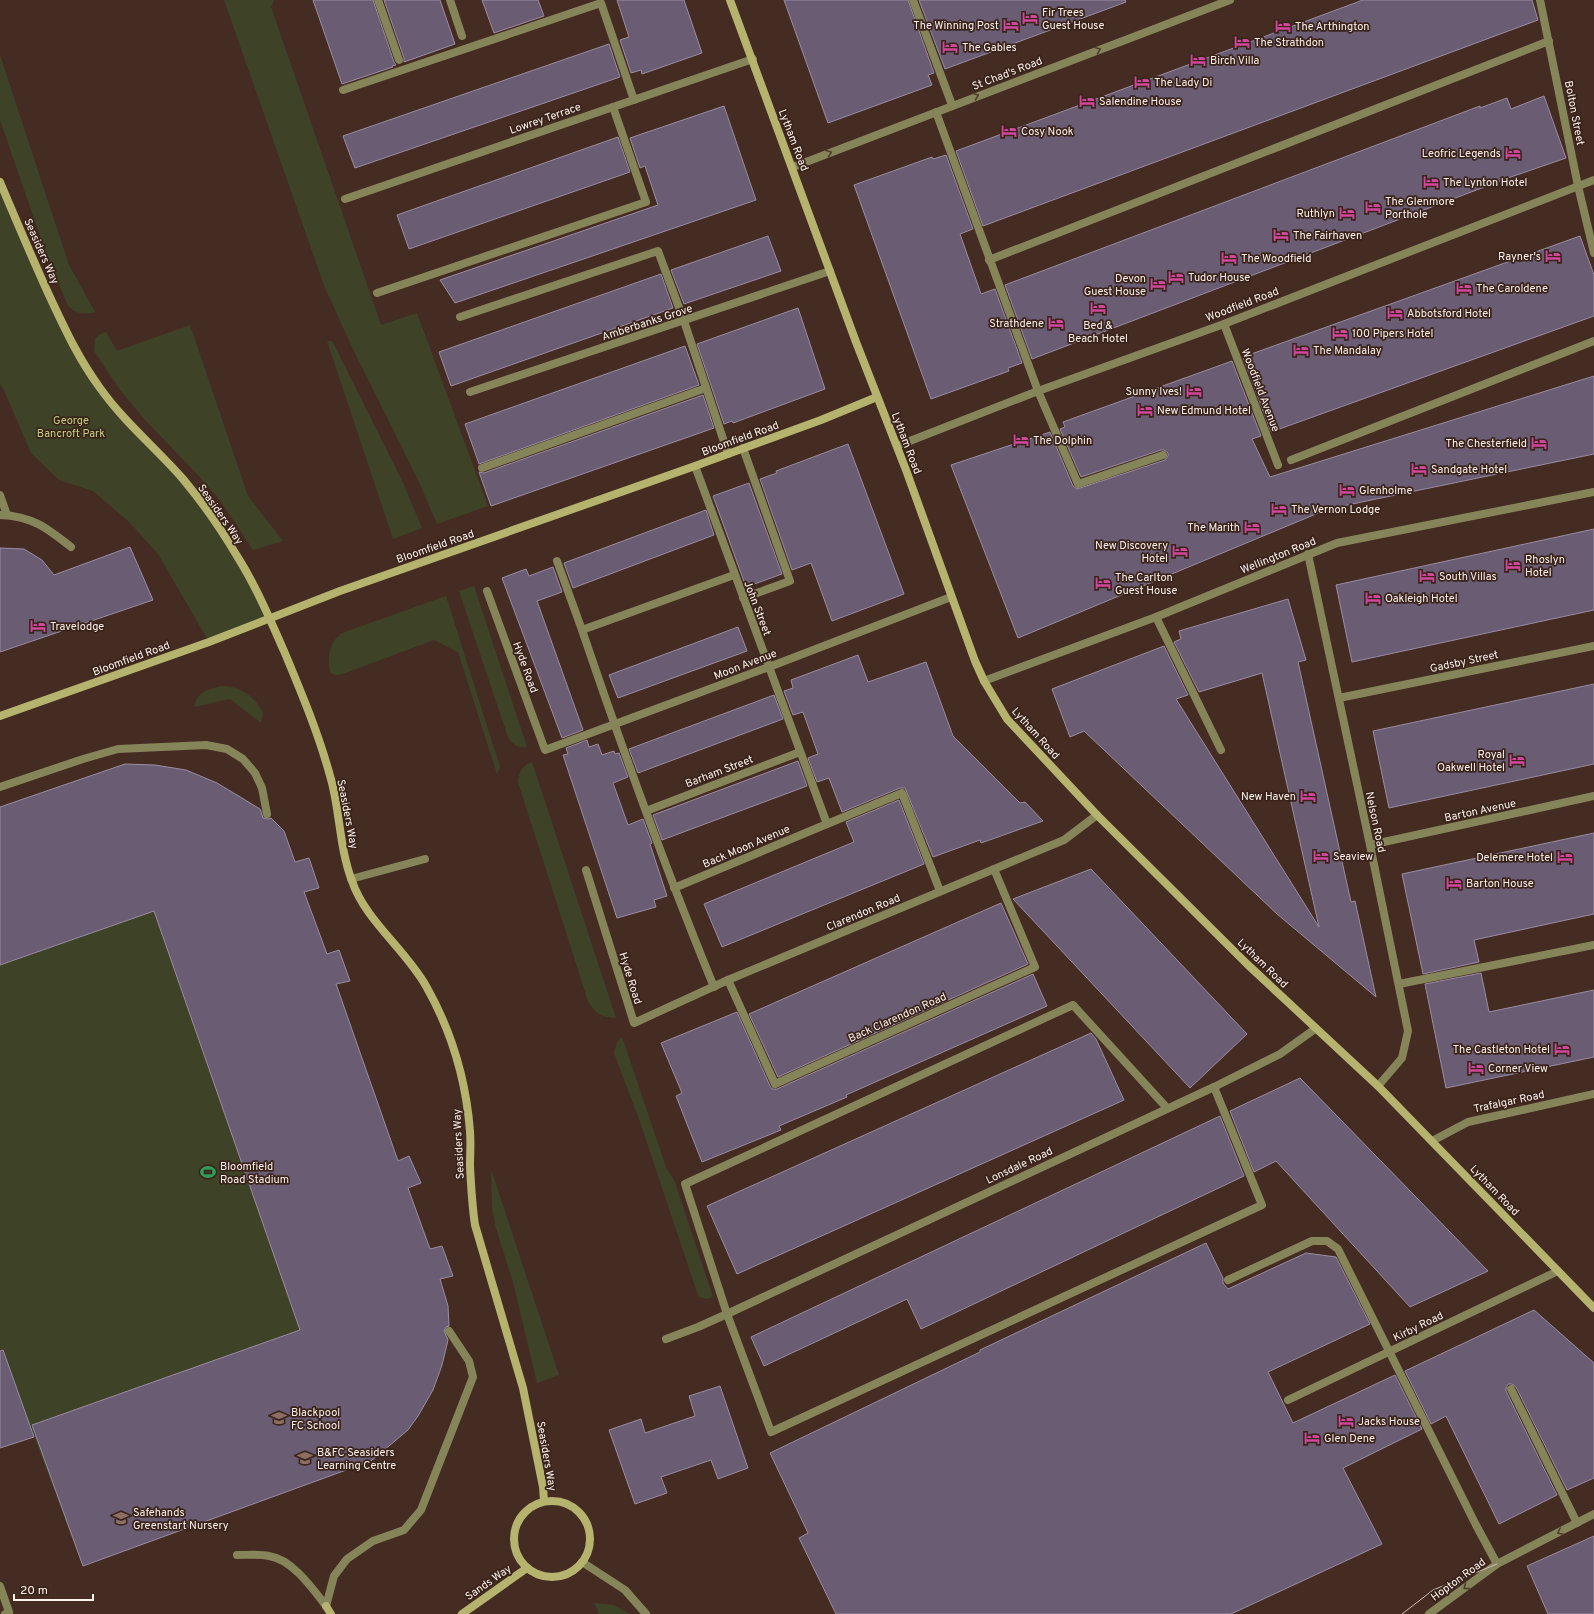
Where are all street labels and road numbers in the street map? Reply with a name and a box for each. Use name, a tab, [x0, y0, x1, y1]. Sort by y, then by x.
street label: St Chad's Road	[970, 54, 1045, 94]
street label: Bolton Street	[1561, 80, 1587, 147]
street label: Lowrey Terrace	[508, 100, 583, 138]
street label: Lytham Road	[775, 107, 811, 173]
street label: Seasiders Way	[20, 216, 62, 287]
street label: Woodfield Road	[1204, 285, 1281, 325]
street label: Amberbanks Grove	[600, 302, 694, 344]
street label: Woodfield Avenue	[1238, 347, 1282, 434]
street label: Lytham Road	[888, 410, 924, 476]
street label: Bloomfield Road	[700, 418, 781, 459]
street label: Seasiders Way	[194, 482, 246, 548]
street label: Bloomfield Road	[395, 527, 476, 567]
street label: Wellington Road	[1238, 534, 1318, 577]
street label: John Street	[740, 579, 774, 638]
street label: Bloomfield Road	[91, 638, 172, 679]
street label: Hyde Road	[509, 640, 541, 695]
street label: Moon Avenue	[712, 646, 779, 683]
street label: Gadsby Street	[1429, 648, 1500, 676]
street label: Lytham Road	[1008, 705, 1062, 763]
street label: Barham Street	[683, 753, 755, 791]
street label: Seasiders Way	[333, 778, 361, 850]
street label: Nelson Road	[1362, 790, 1388, 854]
street label: Barton Avenue	[1443, 797, 1517, 825]
street label: Back Moon Avenue	[701, 822, 792, 872]
street label: Clarendon Road	[824, 891, 902, 935]
street label: Lytham Road	[1234, 936, 1291, 991]
street label: Hyde Road	[616, 951, 645, 1006]
street label: Back Clarendon Road	[846, 990, 949, 1046]
street label: Trafalgar Road	[1472, 1088, 1546, 1116]
street label: Seasiders Way	[450, 1108, 468, 1179]
street label: Lonsdale Road	[984, 1144, 1055, 1188]
street label: Lytham Road	[1467, 1162, 1522, 1219]
street label: Kirby Road	[1391, 1309, 1446, 1345]
street label: Seasiders Way	[533, 1420, 559, 1492]
street label: Hopton Road	[1428, 1555, 1489, 1604]
street label: Sands Way	[463, 1562, 514, 1604]

